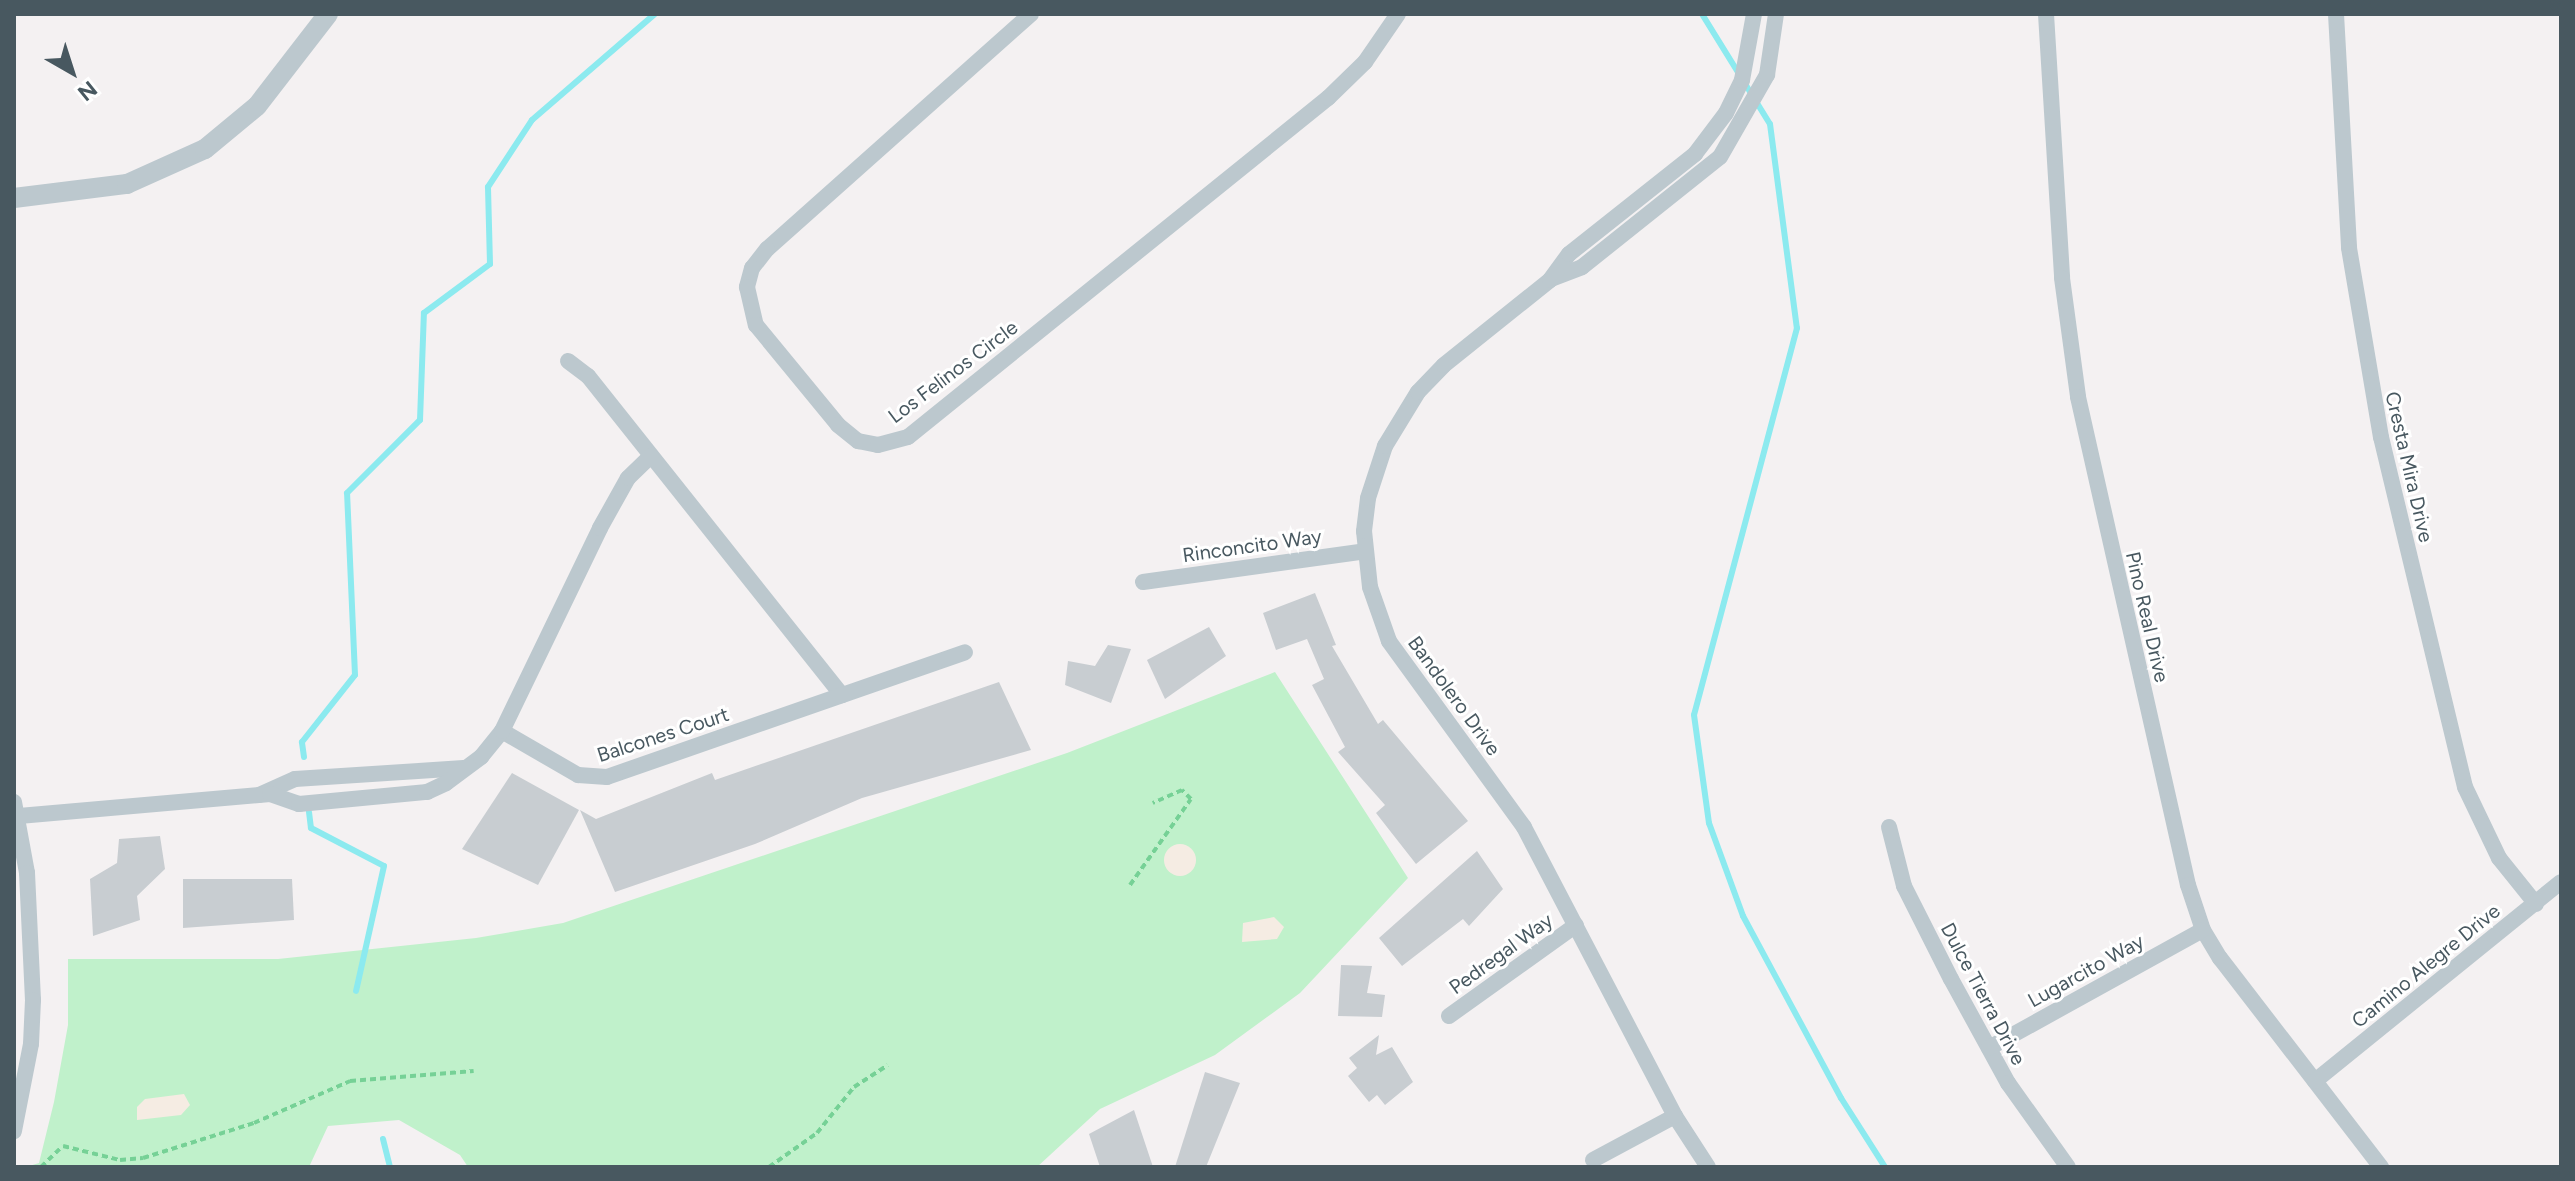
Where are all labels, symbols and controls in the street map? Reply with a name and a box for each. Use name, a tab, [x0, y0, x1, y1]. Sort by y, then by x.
north arrow	[32, 32, 112, 112]
text: N	[72, 75, 103, 107]
street label: Los Felinos Circle	[884, 315, 1022, 429]
street label: Cresta Mira Drive	[2380, 389, 2438, 545]
street label: Rinconcito Way	[1181, 524, 1323, 568]
street label: Pino Real Drive	[2120, 549, 2174, 685]
street label: Bandolero Drive	[1403, 632, 1505, 760]
street label: Balcones Court	[594, 702, 732, 768]
street label: Camino Alegre Drive	[2347, 899, 2505, 1033]
street label: Pedregal Way	[1445, 908, 1557, 1000]
street label: Dulce Tierra Drive	[1935, 919, 2031, 1069]
street label: Lugarcito Way	[2024, 929, 2148, 1013]

